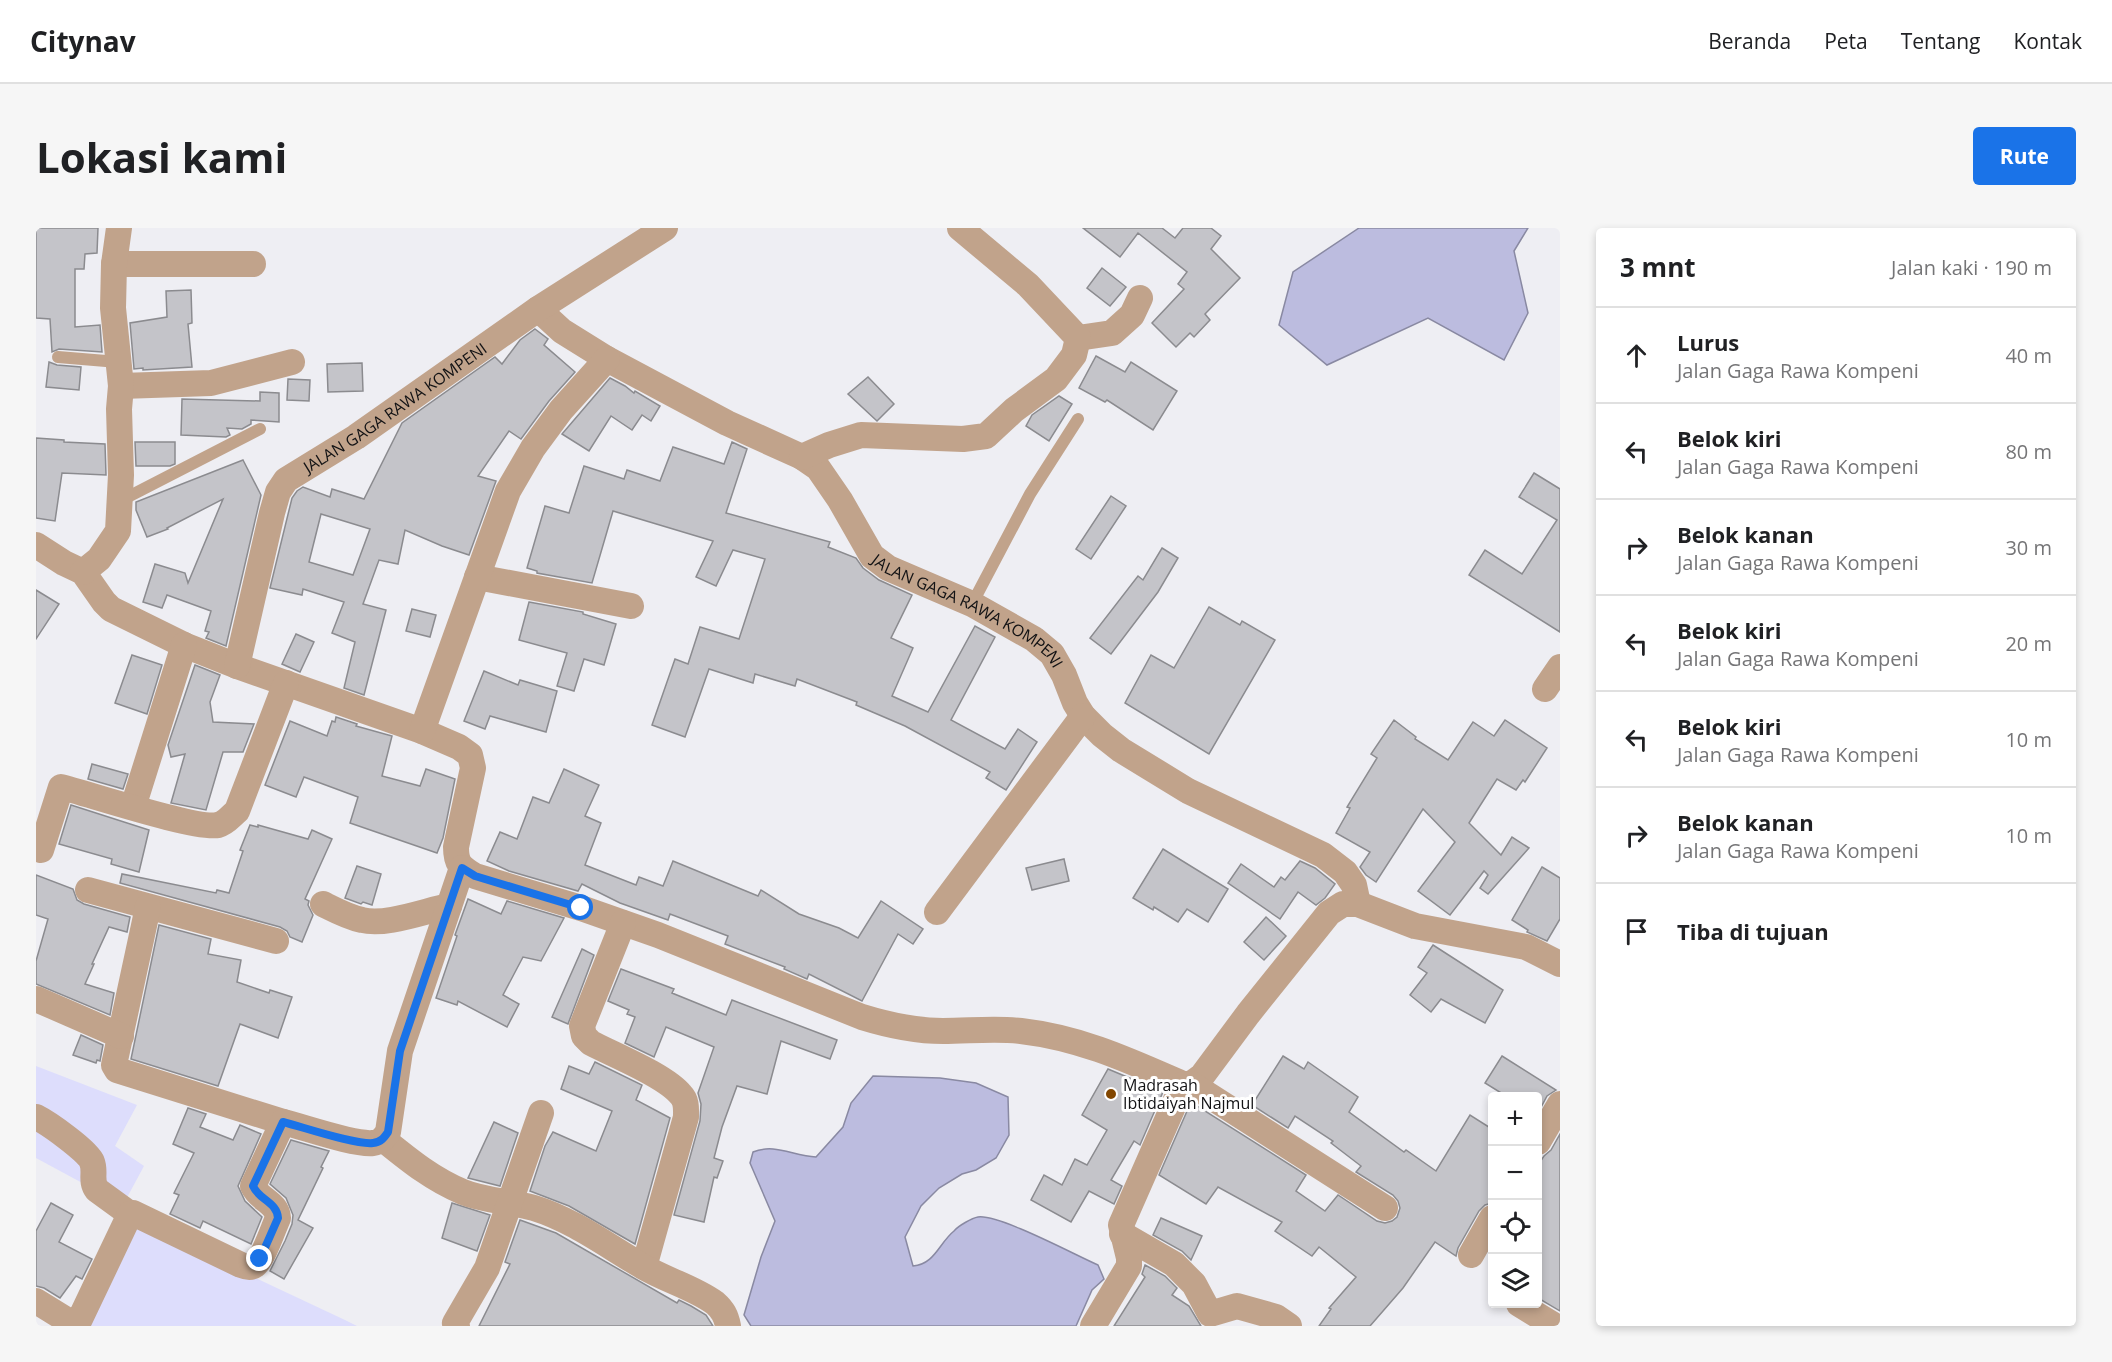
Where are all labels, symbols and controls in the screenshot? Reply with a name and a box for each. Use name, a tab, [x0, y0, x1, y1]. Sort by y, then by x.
text: Citynav	[30, 22, 136, 60]
text: Beranda	[1708, 27, 1791, 55]
text: Peta	[1824, 27, 1868, 55]
text: Tentang	[1901, 27, 1980, 55]
text: Kontak	[2013, 27, 2082, 55]
button: Rute	[1973, 127, 2076, 185]
text: Lokasi kami	[36, 128, 287, 185]
text: 3 mnt	[1620, 249, 1696, 285]
text: Jalan kaki · 190 m	[1891, 254, 2052, 281]
text: Lurus	[1677, 327, 1739, 357]
street label: JALAN GAGA RAWA KOMPENI	[297, 337, 491, 479]
icon: ahead	[1620, 339, 1653, 372]
text: 40 m	[2005, 342, 2052, 369]
text: Jalan Gaga Rawa Kompeni	[1677, 357, 1919, 384]
text: Belok kiri	[1677, 423, 1782, 453]
icon: left	[1620, 435, 1653, 468]
text: 80 m	[2005, 438, 2052, 465]
text: Jalan Gaga Rawa Kompeni	[1677, 453, 1919, 480]
text: Belok kanan	[1677, 519, 1814, 549]
icon: right	[1620, 531, 1653, 564]
text: 30 m	[2005, 534, 2052, 561]
street label: JALAN GAGA RAWA KOMPENI	[866, 548, 1069, 672]
text: Jalan Gaga Rawa Kompeni	[1677, 549, 1919, 576]
text: Belok kiri	[1677, 615, 1782, 645]
icon: left	[1620, 627, 1653, 660]
text: 20 m	[2005, 630, 2052, 657]
text: Jalan Gaga Rawa Kompeni	[1677, 645, 1919, 672]
text: Belok kiri	[1677, 711, 1782, 741]
icon: left	[1620, 723, 1653, 756]
text: 10 m	[2005, 726, 2052, 753]
text: Jalan Gaga Rawa Kompeni	[1677, 741, 1919, 768]
text: Belok kanan	[1677, 807, 1814, 837]
icon: right	[1620, 819, 1653, 852]
text: 10 m	[2005, 822, 2052, 849]
text: Jalan Gaga Rawa Kompeni	[1677, 837, 1919, 864]
route start	[567, 894, 593, 920]
icon: arrive	[1620, 915, 1653, 948]
text: Tiba di tujuan	[1677, 916, 1829, 946]
place label: Madrasah Ibtidaiyah Najmul	[1123, 1074, 1254, 1114]
marker: Madrasah Ibtidaiyah Najmul	[1104, 1087, 1118, 1101]
map controls	[1488, 1092, 1542, 1308]
button: +	[1488, 1092, 1542, 1146]
button: −	[1488, 1146, 1542, 1200]
button: locate	[1488, 1200, 1542, 1254]
route end	[246, 1245, 272, 1271]
button: layers	[1488, 1254, 1542, 1308]

